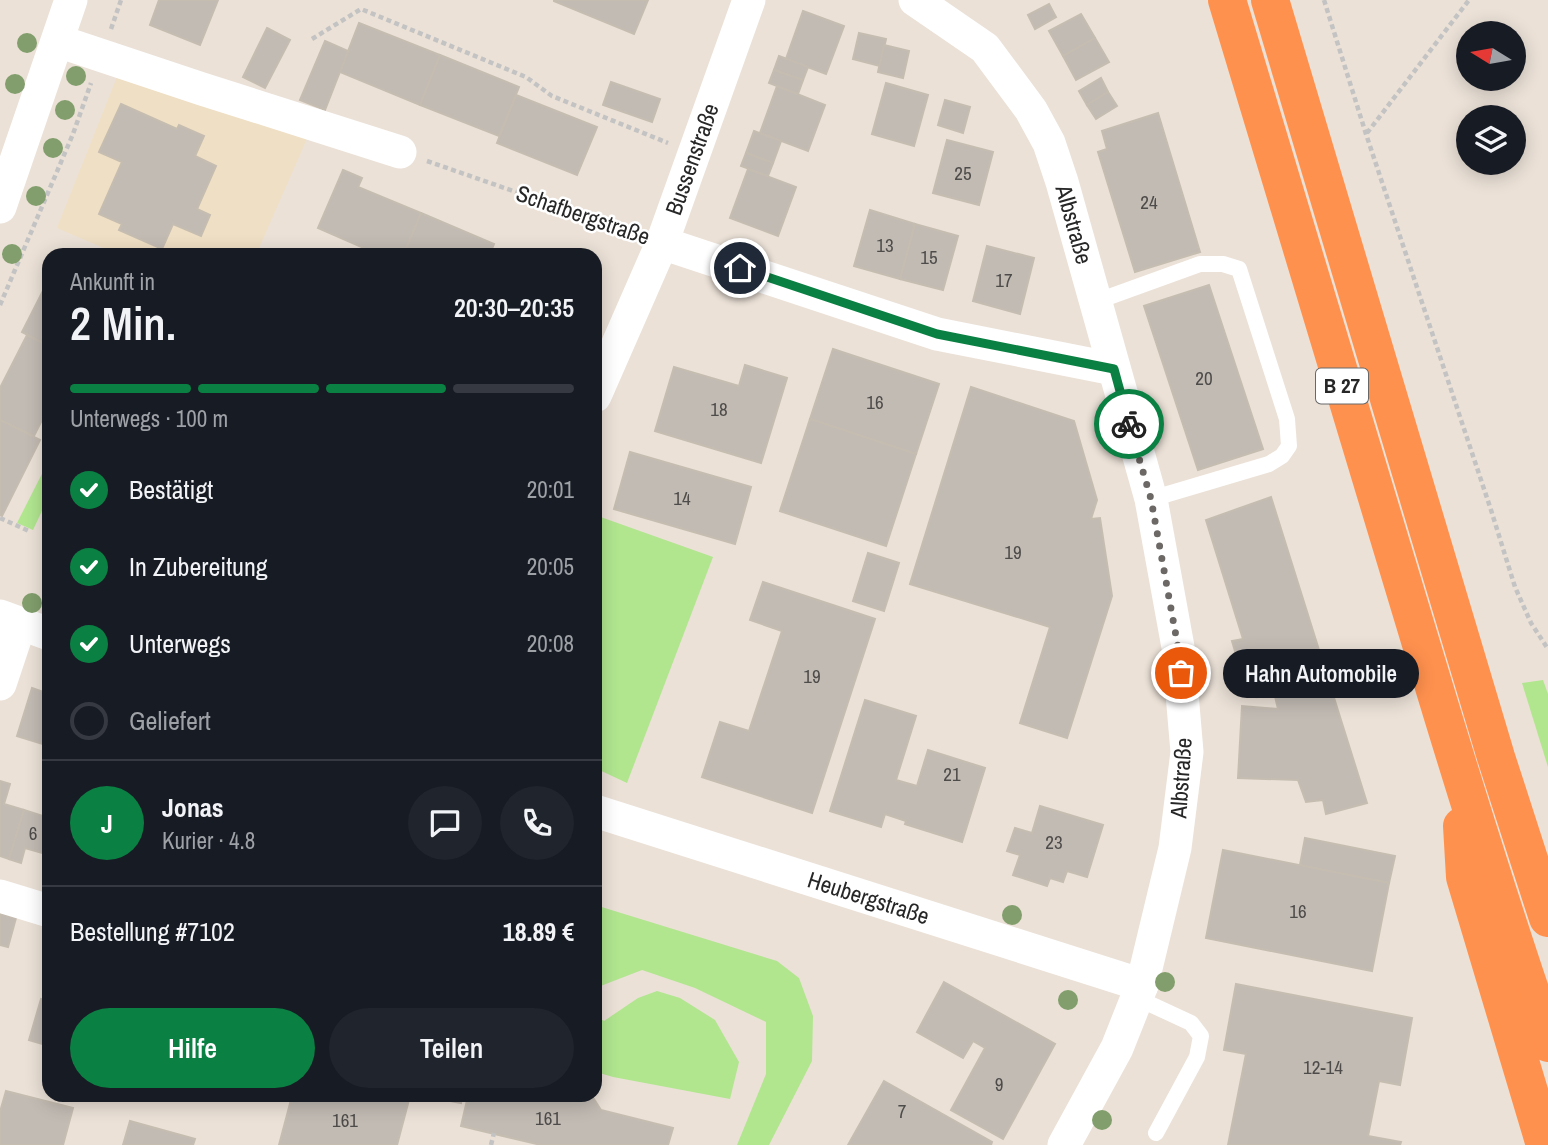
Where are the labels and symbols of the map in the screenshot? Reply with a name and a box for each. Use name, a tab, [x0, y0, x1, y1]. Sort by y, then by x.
north arrow	[1456, 21, 1526, 91]
street label: Bussenstraße	[657, 99, 726, 219]
house number: 25	[954, 160, 972, 186]
street label: Schafbergstraße	[512, 177, 654, 252]
street label: Albstraße	[1048, 180, 1100, 268]
house number: 24	[1140, 189, 1158, 215]
house number: 13	[876, 232, 894, 258]
pin	[710, 238, 770, 298]
house number: 15	[920, 244, 938, 270]
house number: 17	[995, 267, 1013, 293]
house number: 20	[1195, 365, 1213, 391]
road number: B 27	[1316, 368, 1368, 404]
house number: 16	[866, 389, 884, 415]
courier	[1094, 389, 1164, 459]
house number: 18	[710, 396, 728, 422]
house number: 14	[673, 485, 691, 511]
house number: 19	[1004, 539, 1022, 565]
pin	[1151, 643, 1211, 703]
callout: Hahn Automobile	[1223, 648, 1419, 698]
house number: 19	[803, 663, 821, 689]
street label: Albstraße	[1162, 737, 1199, 820]
house number: 21	[943, 761, 961, 787]
house number: 6	[29, 820, 37, 846]
house number: 23	[1045, 829, 1063, 855]
street label: Heubergstraße	[804, 864, 933, 931]
house number: 16	[1289, 898, 1307, 924]
house number: 12-14	[1303, 1054, 1343, 1080]
house number: 9	[995, 1071, 1003, 1097]
house number: 7	[898, 1098, 907, 1124]
house number: 161	[535, 1105, 561, 1131]
house number: 161	[332, 1107, 358, 1133]

